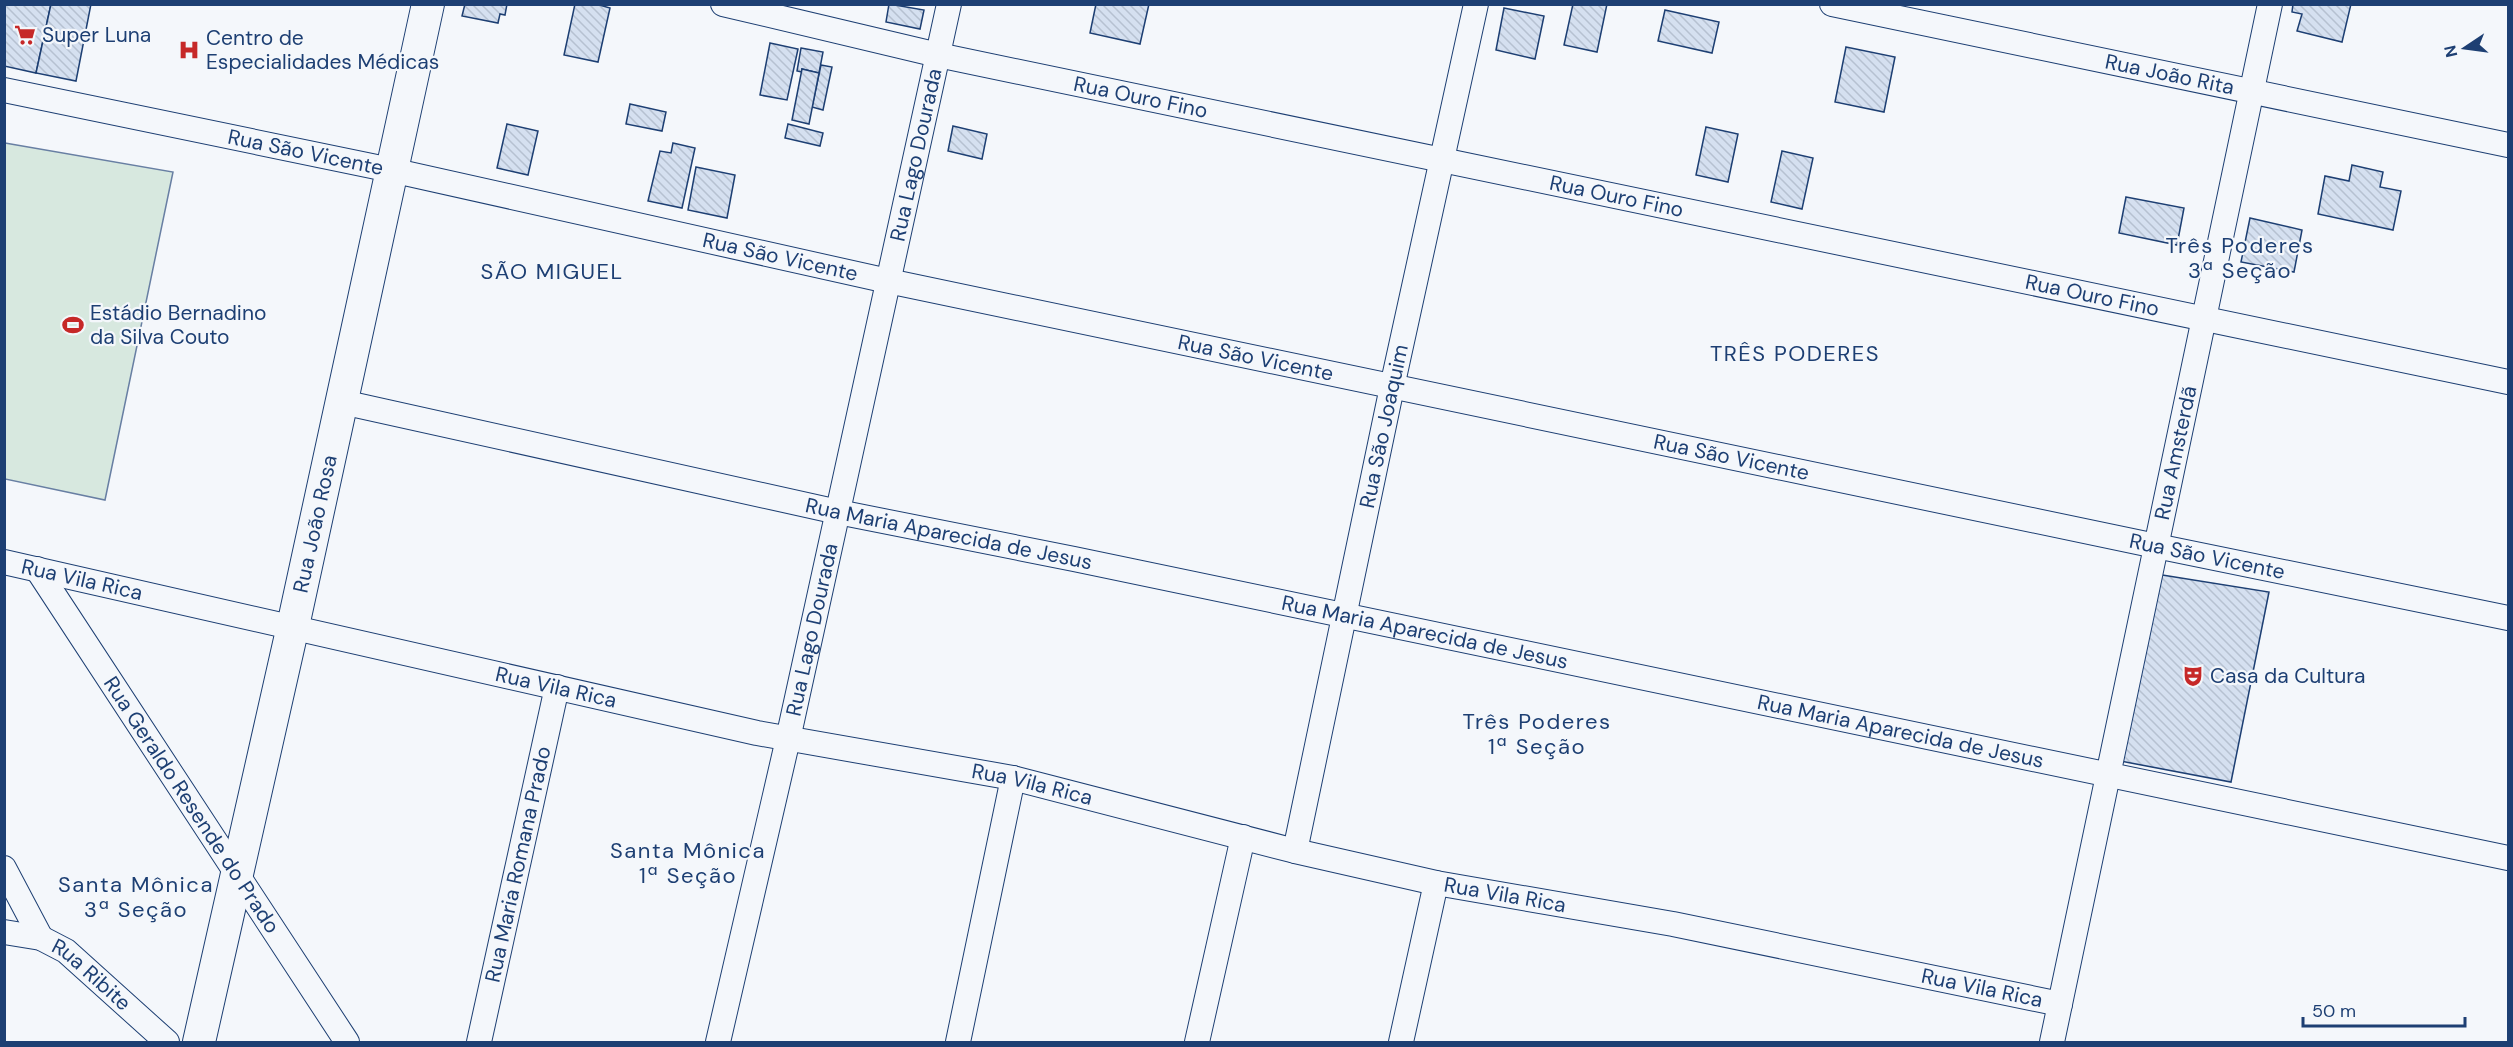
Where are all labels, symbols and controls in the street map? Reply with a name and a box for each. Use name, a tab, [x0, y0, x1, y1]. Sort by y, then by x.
north arrow	[2435, 18, 2495, 78]
place label: Super Luna	[42, 21, 151, 49]
supermarket icon: Super Luna	[13, 23, 37, 47]
place label: Centro de Especialidades Médicas	[206, 24, 439, 76]
hospital icon: Centro de Especialidades Médicas	[177, 38, 201, 62]
text: N	[2439, 43, 2462, 59]
street label: Rua João Rita	[2103, 47, 2237, 102]
street label: Rua Lago Dourada	[883, 66, 948, 244]
street label: Rua Ouro Fino	[1071, 70, 1210, 125]
street label: Rua São Vicente	[225, 123, 386, 182]
street label: Rua Ouro Fino	[1547, 169, 1686, 224]
street label: Rua São Vicente	[700, 226, 861, 288]
district label: Três Poderes 3ª Seção	[2166, 231, 2314, 285]
district label: SÃO MIGUEL	[480, 257, 624, 286]
street label: Rua Ouro Fino	[2023, 268, 2162, 323]
place label: Estádio Bernadino da Silva Couto	[90, 299, 266, 351]
sports icon: Estádio Bernadino da Silva Couto	[61, 313, 85, 337]
street label: Rua São Vicente	[1175, 328, 1336, 388]
district label: TRÊS PODERES	[1710, 339, 1880, 368]
street label: Rua São Joaquim	[1353, 342, 1415, 511]
street label: Rua Amsterdã	[2148, 383, 2203, 522]
street label: Rua São Vicente	[1651, 427, 1812, 487]
street label: Rua João Rosa	[287, 452, 344, 595]
street label: Rua Maria Aparecida de Jesus	[803, 491, 1095, 576]
street label: Rua São Vicente	[2127, 527, 2288, 586]
street label: Rua Lago Dourada	[779, 541, 844, 719]
street label: Rua Vila Rica	[19, 552, 145, 607]
street label: Rua Maria Aparecida de Jesus	[1279, 589, 1571, 676]
street label: Rua Vila Rica	[493, 660, 619, 715]
place label: Casa da Cultura	[2210, 662, 2365, 690]
theatre icon: Casa da Cultura	[2181, 664, 2205, 688]
street label: Rua Geraldo Resende do Prado	[97, 671, 286, 939]
street label: Rua Maria Aparecida de Jesus	[1755, 688, 2046, 775]
district label: Três Poderes 1ª Seção	[1463, 707, 1611, 761]
street label: Rua Maria Romana Prado	[479, 743, 558, 985]
street label: Rua Vila Rica	[969, 757, 1095, 812]
district label: Santa Mônica 1ª Seção	[610, 836, 766, 890]
district label: Santa Mônica 3ª Seção	[58, 870, 214, 924]
street label: Rua Vila Rica	[1442, 871, 1568, 919]
street label: Rua Ribite	[47, 932, 137, 1017]
street label: Rua Vila Rica	[1919, 962, 2045, 1014]
scale bar	[2303, 990, 2465, 1028]
text: 50 m	[2312, 999, 2356, 1023]

